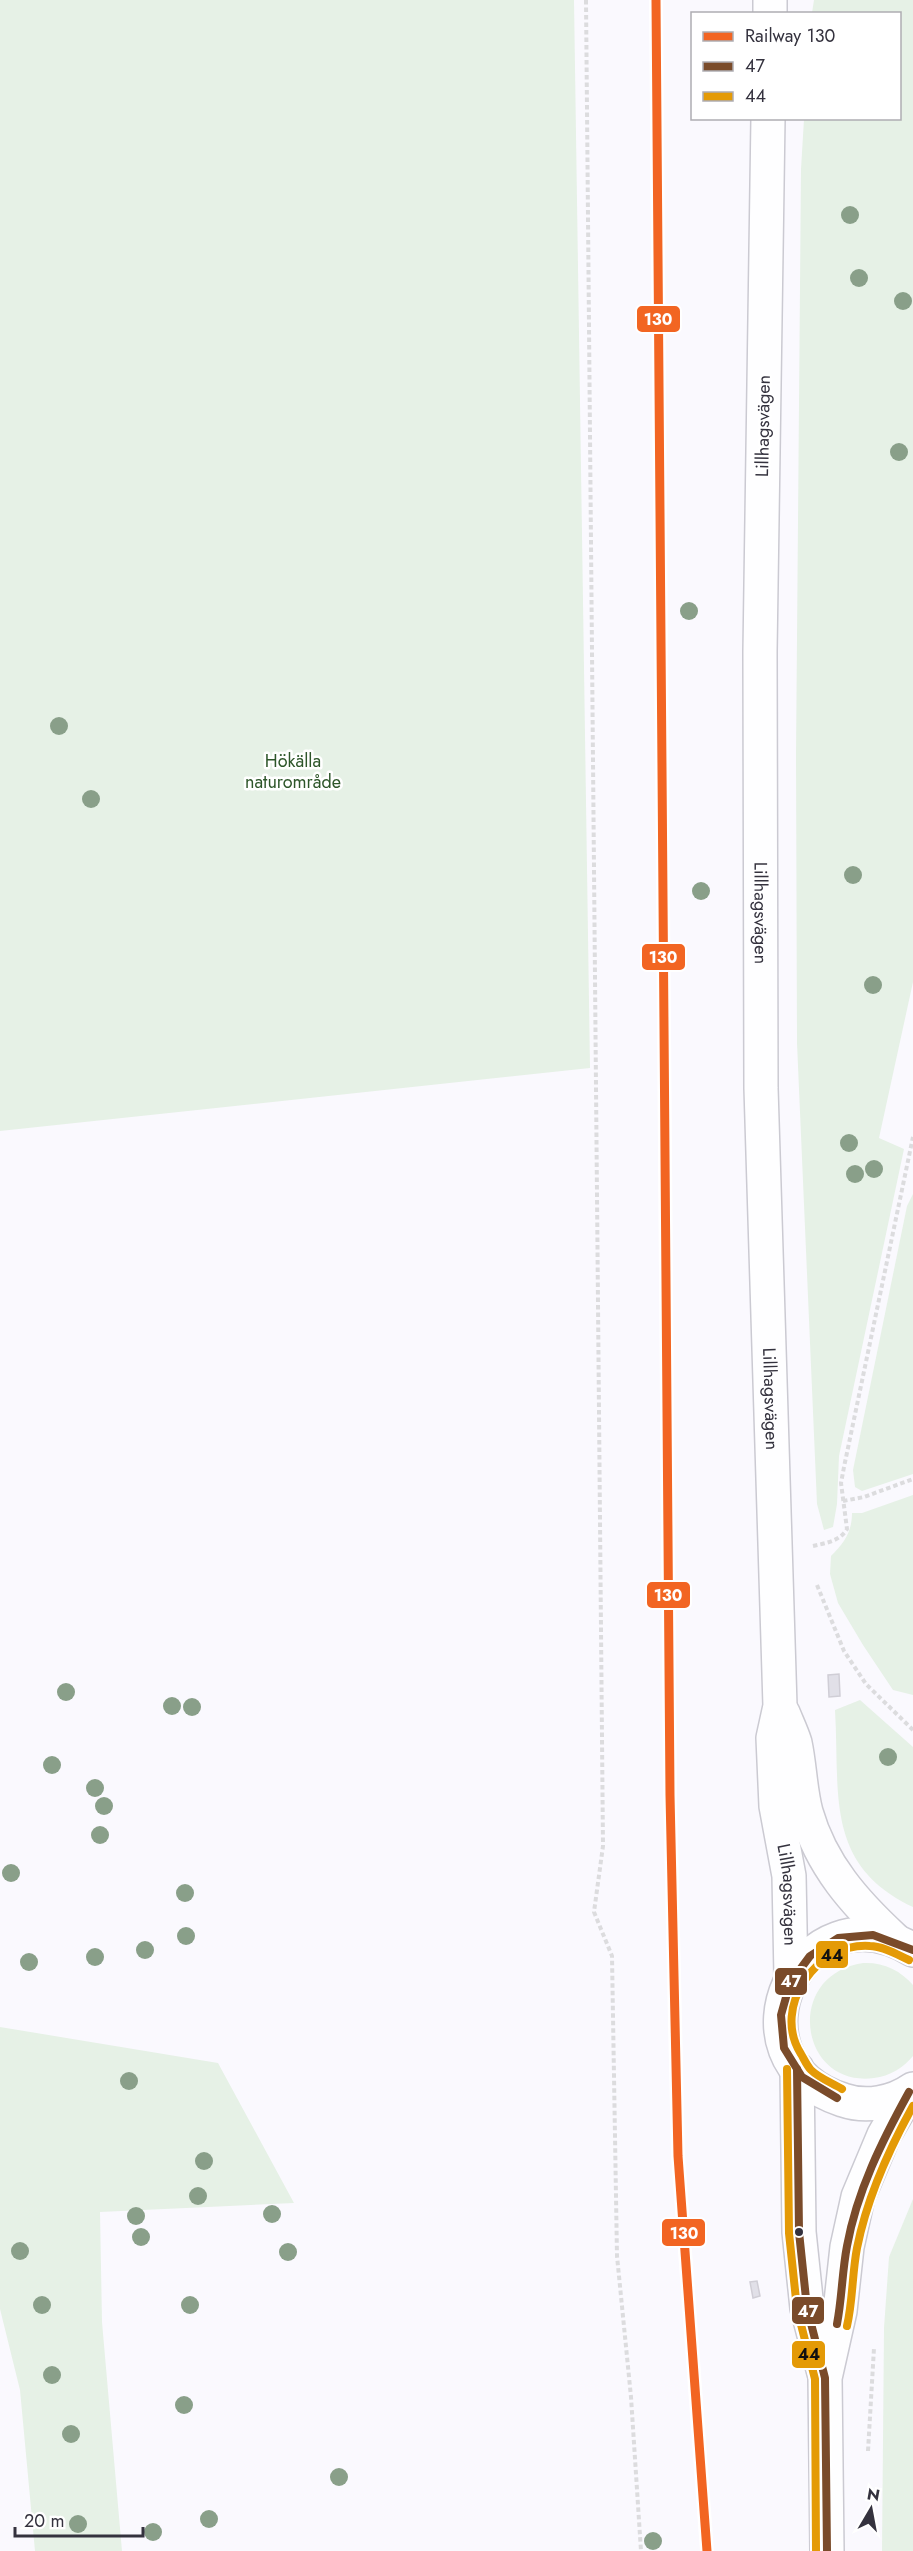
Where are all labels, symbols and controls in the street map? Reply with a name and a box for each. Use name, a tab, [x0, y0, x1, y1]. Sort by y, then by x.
legend	[691, 12, 901, 120]
text: Railway 130	[745, 23, 836, 49]
text: 47	[745, 53, 765, 79]
text: 44	[745, 83, 766, 109]
line badge: 130	[636, 305, 681, 333]
text: 130	[644, 308, 672, 331]
street label: Lillhagsvägen	[749, 375, 777, 477]
park label: Hökälla naturområde	[245, 748, 341, 795]
street label: Lillhagsvägen	[747, 862, 774, 964]
line badge: 130	[641, 943, 686, 971]
text: 130	[649, 946, 677, 969]
street label: Lillhagsvägen	[756, 1347, 785, 1450]
line badge: 130	[646, 1581, 691, 1609]
text: 130	[654, 1584, 682, 1607]
street label: Lillhagsvägen	[770, 1842, 803, 1946]
line badge: 44	[815, 1940, 849, 1969]
text: 44	[821, 1944, 843, 1967]
line badge: 47	[774, 1967, 808, 1996]
text: 47	[781, 1970, 802, 1993]
line badge: 130	[661, 2218, 706, 2247]
text: 130	[670, 2222, 698, 2245]
unlabelled marker	[793, 2226, 805, 2238]
line badge: 47	[791, 2296, 825, 2325]
text: 47	[798, 2300, 819, 2323]
line badge: 44	[791, 2340, 826, 2369]
text: 44	[798, 2343, 820, 2366]
north arrow	[841, 2479, 901, 2539]
text: N	[865, 2482, 882, 2507]
scale bar	[15, 2500, 142, 2538]
text: 20 m	[24, 2508, 64, 2534]

